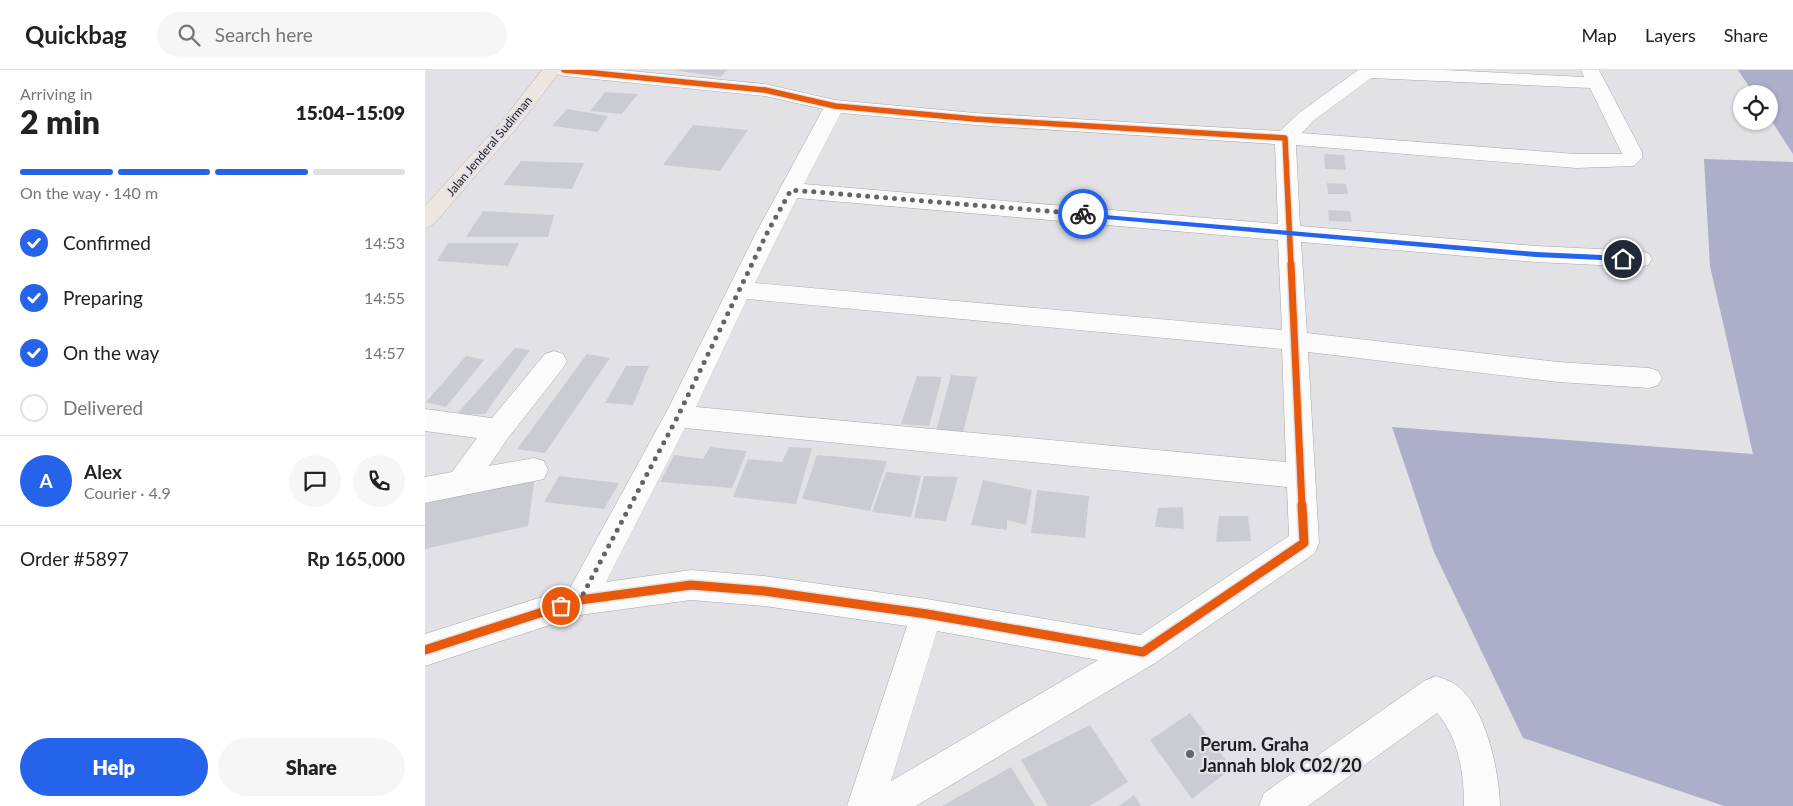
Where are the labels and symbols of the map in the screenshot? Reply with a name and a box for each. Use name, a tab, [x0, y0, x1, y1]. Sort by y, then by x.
street label: Jalan Jenderal Sudirman	[443, 93, 535, 199]
courier	[1058, 189, 1108, 239]
pin	[1602, 238, 1644, 280]
pin	[540, 585, 582, 627]
place label: Perum. Graha Jannah blok C02/20	[1200, 733, 1362, 776]
marker: Perum. Graha Jannah blok C02/20	[1184, 748, 1196, 760]

